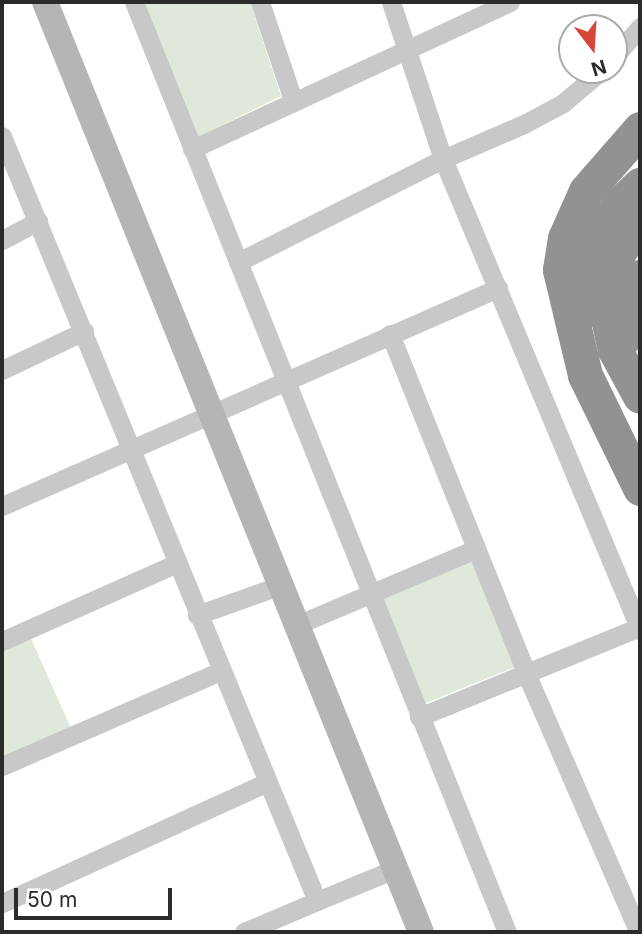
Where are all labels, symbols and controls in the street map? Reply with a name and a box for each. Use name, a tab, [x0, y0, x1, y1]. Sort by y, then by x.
north arrow	[558, 14, 628, 84]
text: N	[588, 55, 609, 81]
scale bar	[18, 874, 175, 918]
text: 50 m	[27, 887, 77, 912]

